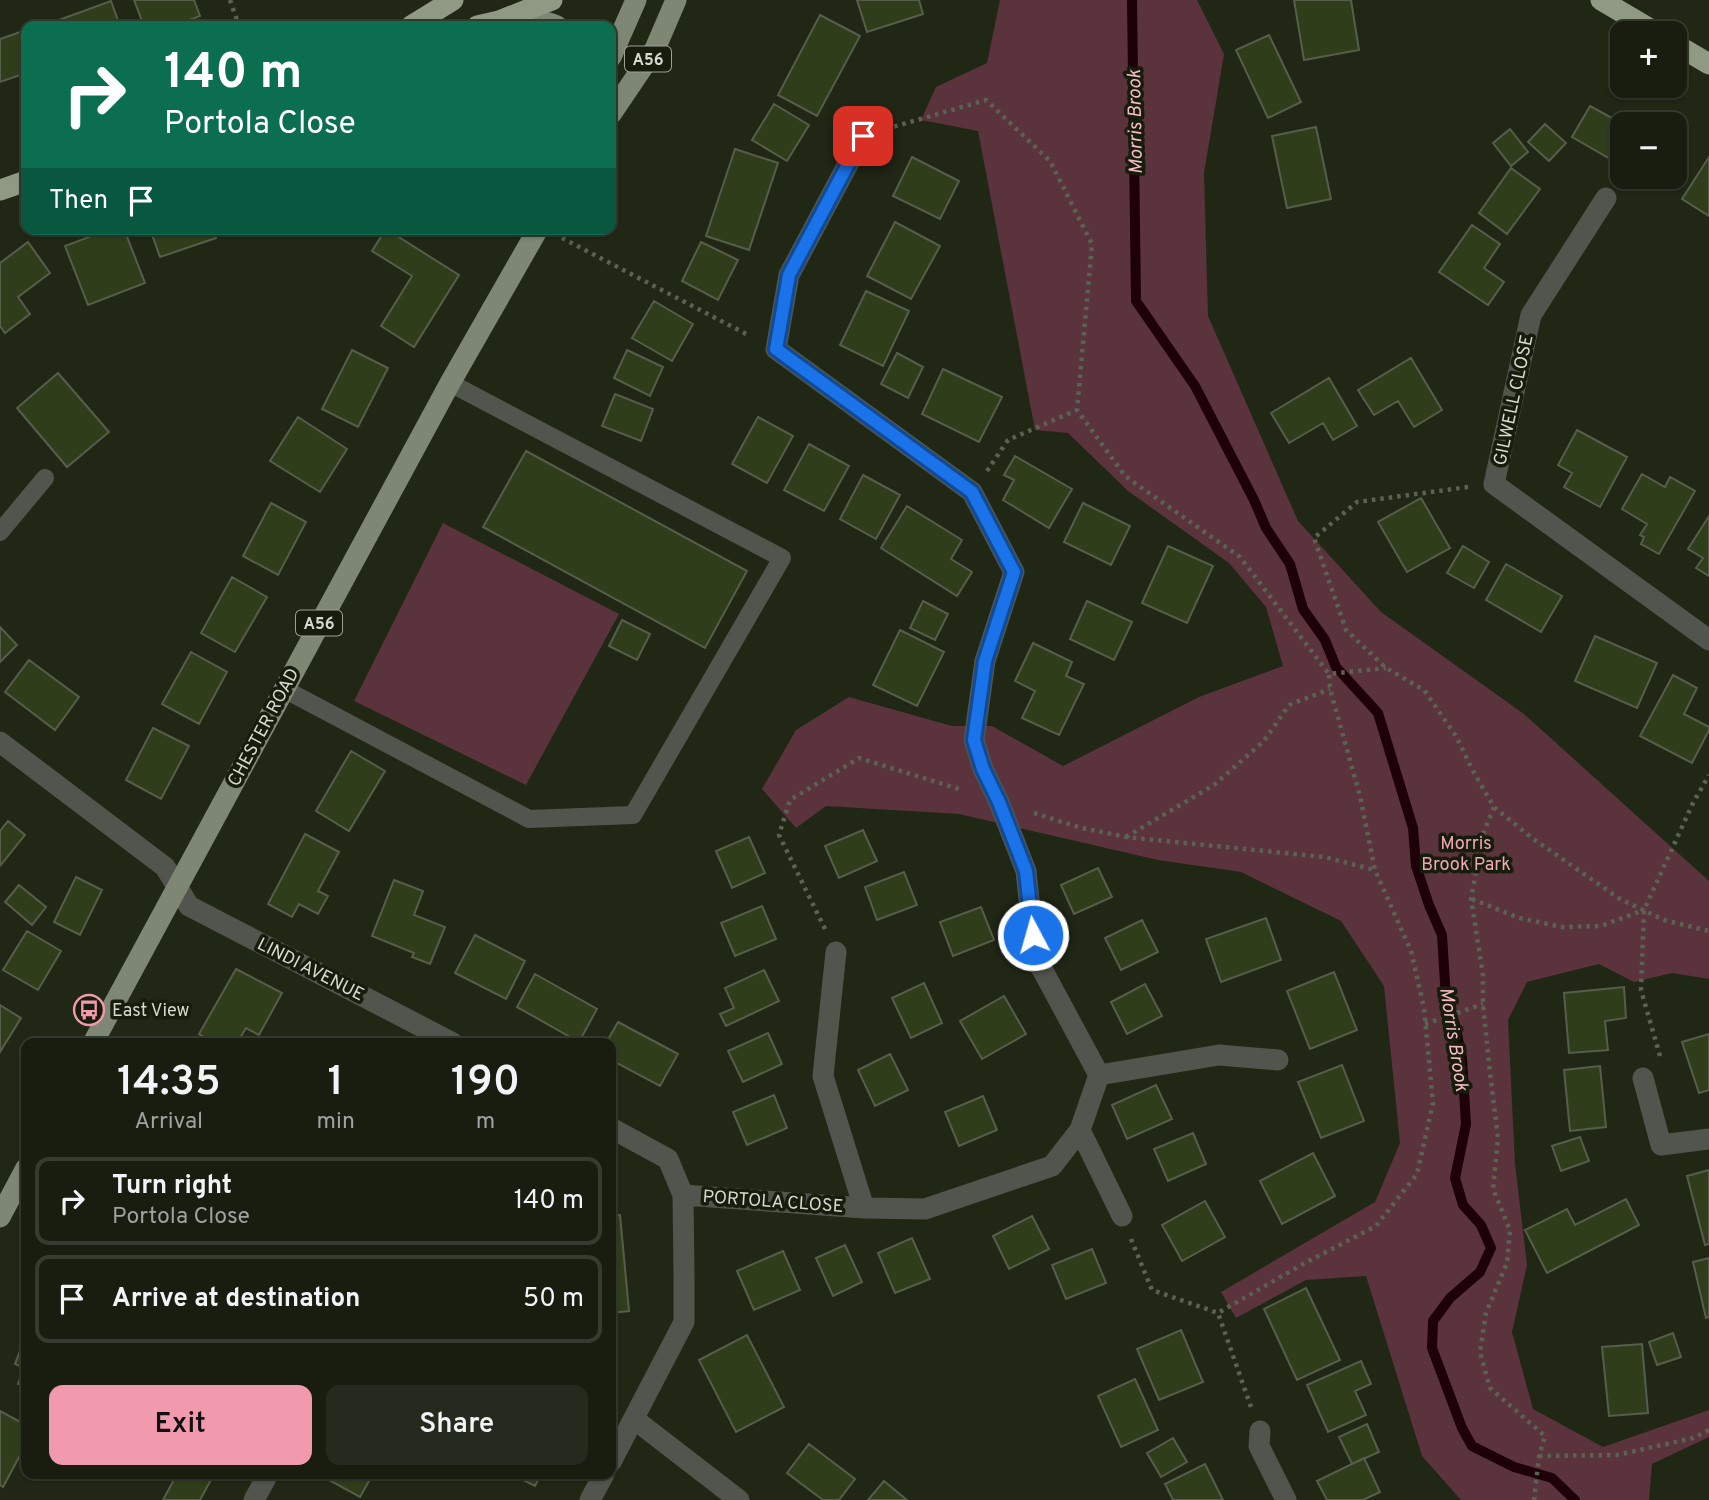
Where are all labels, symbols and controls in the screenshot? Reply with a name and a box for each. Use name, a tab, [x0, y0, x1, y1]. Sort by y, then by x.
map controls	[1610, 21, 1687, 189]
button: +	[1610, 21, 1687, 98]
text: 140 m	[164, 44, 303, 106]
road number: A56	[625, 46, 671, 72]
icon: right	[49, 49, 140, 140]
water label: Morris Brook	[1123, 69, 1149, 175]
text: Portola Close	[164, 105, 356, 145]
pin	[833, 106, 893, 166]
button: −	[1610, 112, 1687, 189]
icon: arrive	[844, 117, 882, 155]
icon: arrive	[122, 182, 160, 220]
text: Then	[49, 185, 108, 218]
street label: GILWELL CLOSE	[1489, 333, 1540, 468]
road number: A56	[296, 610, 342, 636]
street label: CHESTER ROAD	[223, 665, 305, 791]
park label: Morris Brook Park	[1421, 833, 1511, 877]
position arrow	[996, 898, 1070, 972]
street label: LINDI AVENUE	[253, 933, 368, 1007]
water label: Morris Brook	[1433, 986, 1473, 1093]
bus stop icon: East View	[72, 993, 106, 1027]
place label: East View	[112, 1000, 190, 1023]
text: 14:35	[117, 1057, 221, 1110]
text: 1	[328, 1057, 344, 1110]
text: 190	[451, 1057, 520, 1110]
text: Arrival	[135, 1108, 203, 1137]
text: min	[317, 1108, 355, 1137]
text: m	[476, 1108, 495, 1137]
text: Turn right	[112, 1170, 232, 1203]
icon: right	[53, 1182, 91, 1220]
text: 140 m	[514, 1185, 584, 1218]
street label: PORTOLA CLOSE	[702, 1186, 844, 1219]
text: Portola Close	[112, 1203, 250, 1232]
icon: arrive	[53, 1280, 91, 1318]
text: Arrive at destination	[112, 1283, 360, 1316]
text: 50 m	[523, 1283, 584, 1316]
button: Exit	[49, 1385, 312, 1465]
button: Share	[326, 1385, 588, 1465]

